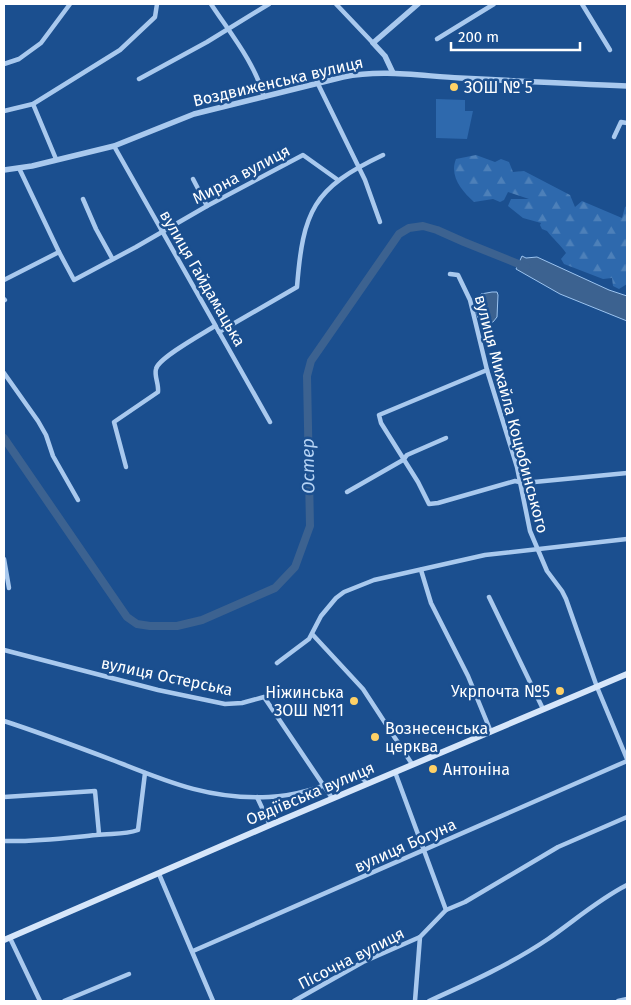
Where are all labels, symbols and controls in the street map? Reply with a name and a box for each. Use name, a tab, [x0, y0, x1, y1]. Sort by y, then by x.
scale bar	[451, 20, 580, 52]
text: 200 m	[458, 28, 499, 46]
street label: Воздвиженська вулиця	[191, 53, 365, 110]
place label: ЗОШ № 5	[464, 78, 533, 97]
marker: ЗОШ № 5	[448, 81, 460, 93]
street label: Мирна вулиця	[189, 141, 293, 208]
street label: вулиця Гайдамацька	[156, 207, 249, 350]
street label: вулиця Михайла Коцюбинського	[471, 293, 553, 535]
water label: Остер	[297, 438, 319, 494]
street label: вулиця Остерська	[99, 653, 234, 700]
place label: Укрпочта №5	[451, 682, 550, 701]
place label: Ніжинська ЗОШ №11	[265, 683, 344, 720]
marker: Укрпочта №5	[554, 685, 566, 697]
marker: Ніжинська ЗОШ №11	[348, 695, 360, 707]
place label: Вознесенська церква	[385, 719, 488, 756]
marker: Вознесенська церква	[369, 731, 381, 743]
street label: Овдіївська вулиця	[243, 758, 377, 829]
place label: Антоніна	[443, 760, 510, 779]
marker: Антоніна	[427, 763, 439, 775]
street label: вулиця Богуна	[351, 815, 459, 876]
street label: Пісочна вулиця	[295, 923, 408, 993]

